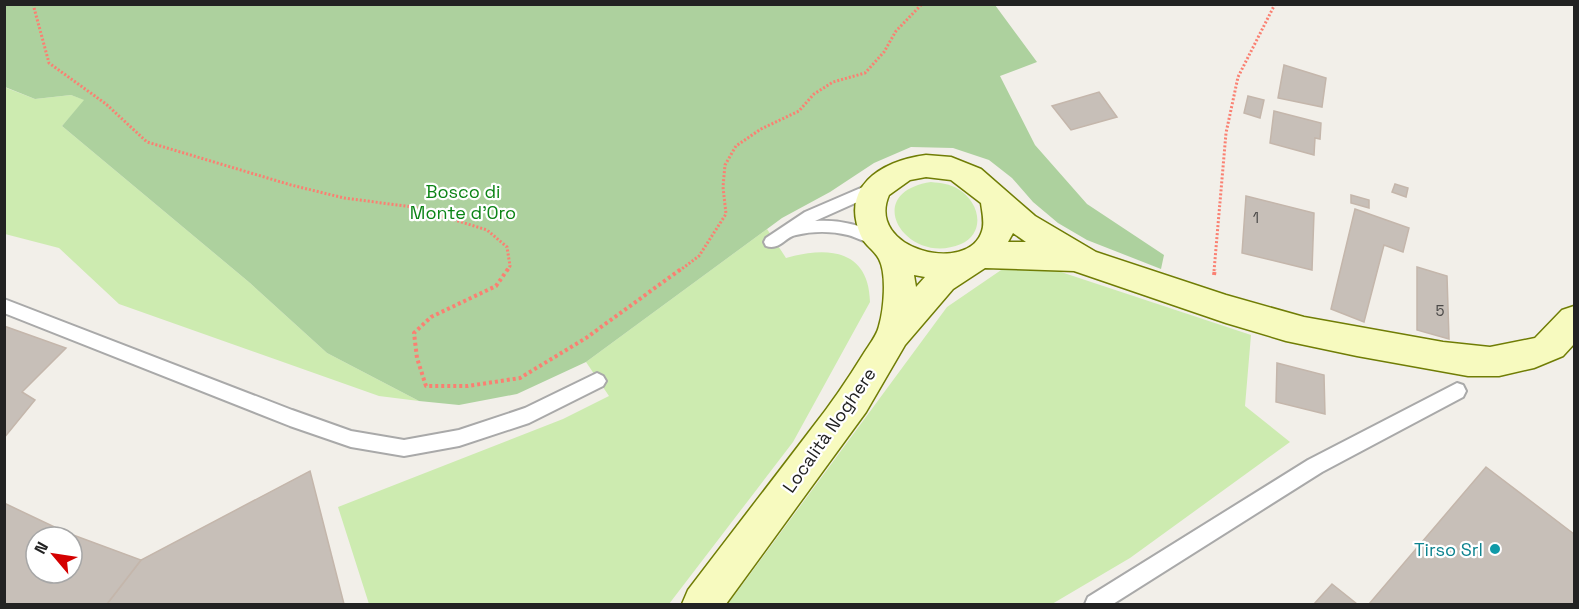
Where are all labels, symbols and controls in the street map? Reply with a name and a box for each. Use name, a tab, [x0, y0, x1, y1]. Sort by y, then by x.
park label: Bosco di Monte d'Oro	[410, 180, 516, 224]
house number: 1	[1253, 208, 1259, 227]
house number: 5	[1436, 301, 1445, 320]
street label: Località Noghere	[777, 363, 881, 497]
north arrow	[24, 525, 84, 585]
text: N	[30, 538, 53, 558]
place label: Tirso Srl	[1414, 538, 1483, 561]
marker: Tirso Srl	[1488, 542, 1502, 556]

